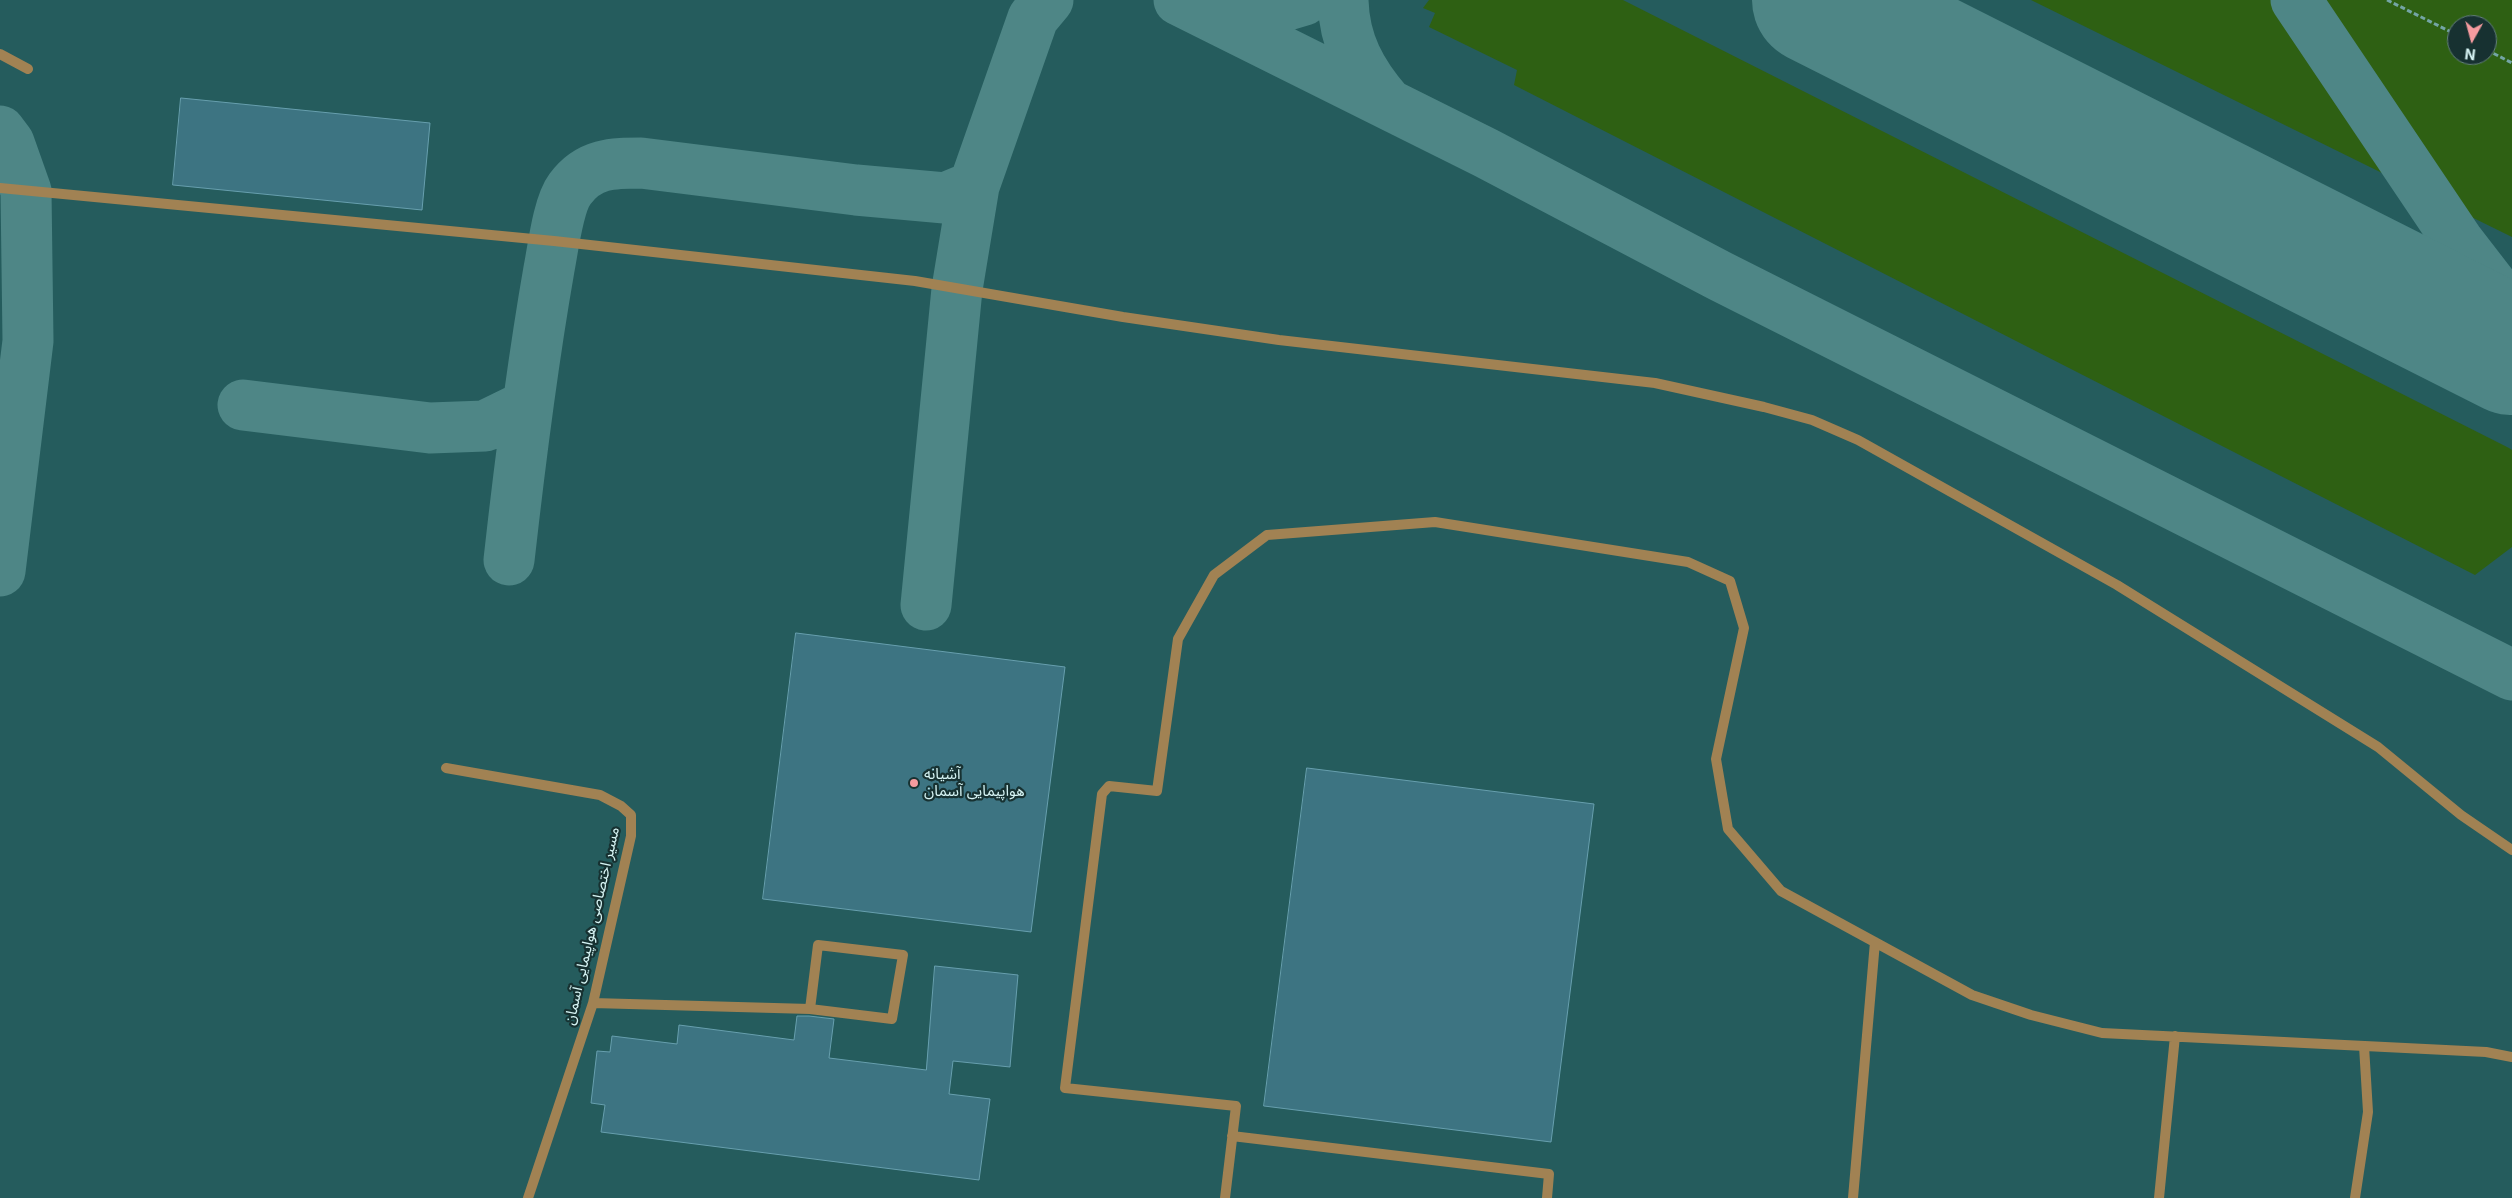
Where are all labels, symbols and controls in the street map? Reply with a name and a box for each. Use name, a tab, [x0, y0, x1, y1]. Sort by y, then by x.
north arrow	[2447, 15, 2497, 65]
text: N	[2464, 45, 2477, 63]
place label: آشیانه هواپیمایی آسمان	[924, 765, 1025, 800]
marker: آشیانه هواپیمایی آسمان	[908, 777, 920, 789]
street label: مسیر اختصاصی هواپیمایی آسمان	[560, 825, 624, 1027]

